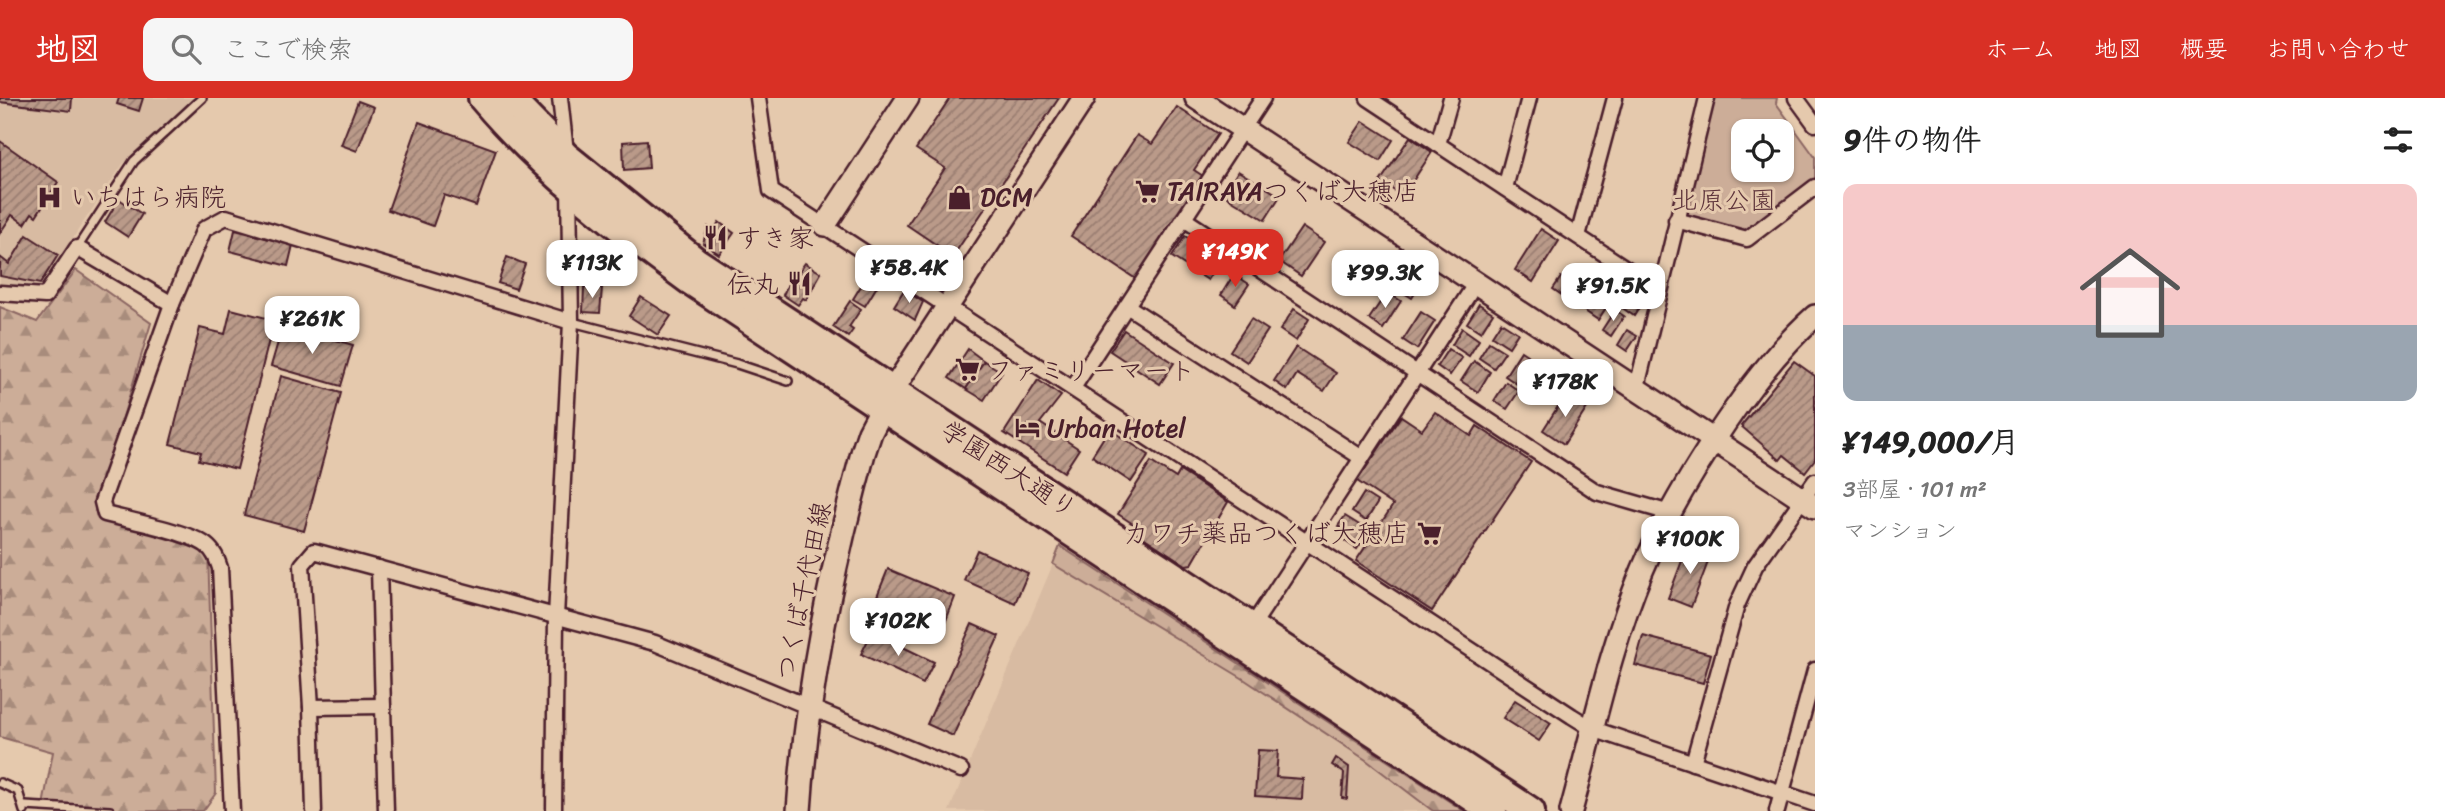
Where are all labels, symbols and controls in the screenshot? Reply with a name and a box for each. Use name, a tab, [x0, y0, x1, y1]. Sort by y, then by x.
search box	[143, 18, 633, 81]
text: 地図	[35, 20, 101, 78]
text: ここで検索	[223, 26, 353, 72]
text: ホーム	[1985, 28, 2056, 70]
text: 地図	[2094, 28, 2142, 70]
text: 概要	[2180, 28, 2228, 70]
text: お問い合わせ	[2266, 28, 2410, 70]
icon: search	[167, 30, 205, 68]
text: 9件の物件	[1843, 113, 1981, 167]
map controls	[1731, 119, 1794, 182]
button: locate	[1731, 119, 1794, 182]
icon: filters	[2379, 121, 2417, 159]
place label: TAIRAYAつくば大穂店	[1167, 168, 1419, 214]
place label: いちはら病院	[70, 174, 226, 220]
place label: DCM	[980, 174, 1033, 220]
supermarket icon: TAIRAYAつくば大穂店	[1133, 177, 1161, 205]
park label: 北原公園	[1672, 177, 1776, 223]
hospital icon: いちはら病院	[36, 183, 64, 211]
shop icon: DCM	[946, 183, 974, 211]
place label: すき家	[736, 215, 814, 261]
restaurant icon: すき家	[702, 224, 730, 252]
pin: ¥149K	[1186, 230, 1284, 289]
icon: home	[2067, 230, 2193, 356]
text: ¥149K	[1202, 231, 1268, 272]
pin: ¥113K	[543, 240, 641, 300]
text: ¥113K	[562, 242, 622, 283]
pin: ¥58.4K	[852, 246, 966, 305]
text: ¥58.4K	[871, 247, 947, 288]
pin: ¥99.3K	[1328, 250, 1442, 310]
text: ¥99.3K	[1348, 252, 1422, 293]
place label: 伝丸	[727, 261, 779, 307]
pin: ¥91.5K	[1556, 264, 1670, 323]
text: ¥91.5K	[1577, 265, 1649, 306]
restaurant icon: 伝丸	[785, 270, 813, 298]
pin: ¥261K	[263, 296, 361, 356]
text: ¥261K	[281, 298, 343, 339]
place label: ファミリーマート	[987, 347, 1196, 393]
supermarket icon: ファミリーマート	[953, 356, 981, 384]
pin: ¥178K	[1516, 360, 1614, 419]
text: ¥178K	[1533, 361, 1597, 402]
place label: Urban Hotel	[1047, 405, 1186, 451]
street label: 学園西大通り	[931, 407, 1087, 531]
hotel icon: Urban Hotel	[1013, 414, 1041, 442]
text: ¥149,000/月	[1843, 415, 2020, 469]
text: 3部屋 · 101 m²	[1843, 469, 1987, 510]
street label: つくば千代田線	[762, 497, 844, 685]
place label: カワチ薬品つくば大穂店	[1123, 510, 1409, 556]
text: マンション	[1843, 510, 1957, 551]
pin: ¥100K	[1641, 517, 1739, 576]
text: ¥100K	[1657, 518, 1723, 559]
supermarket icon: カワチ薬品つくば大穂店	[1415, 519, 1443, 547]
pin: ¥102K	[849, 598, 947, 658]
text: ¥102K	[866, 600, 930, 641]

